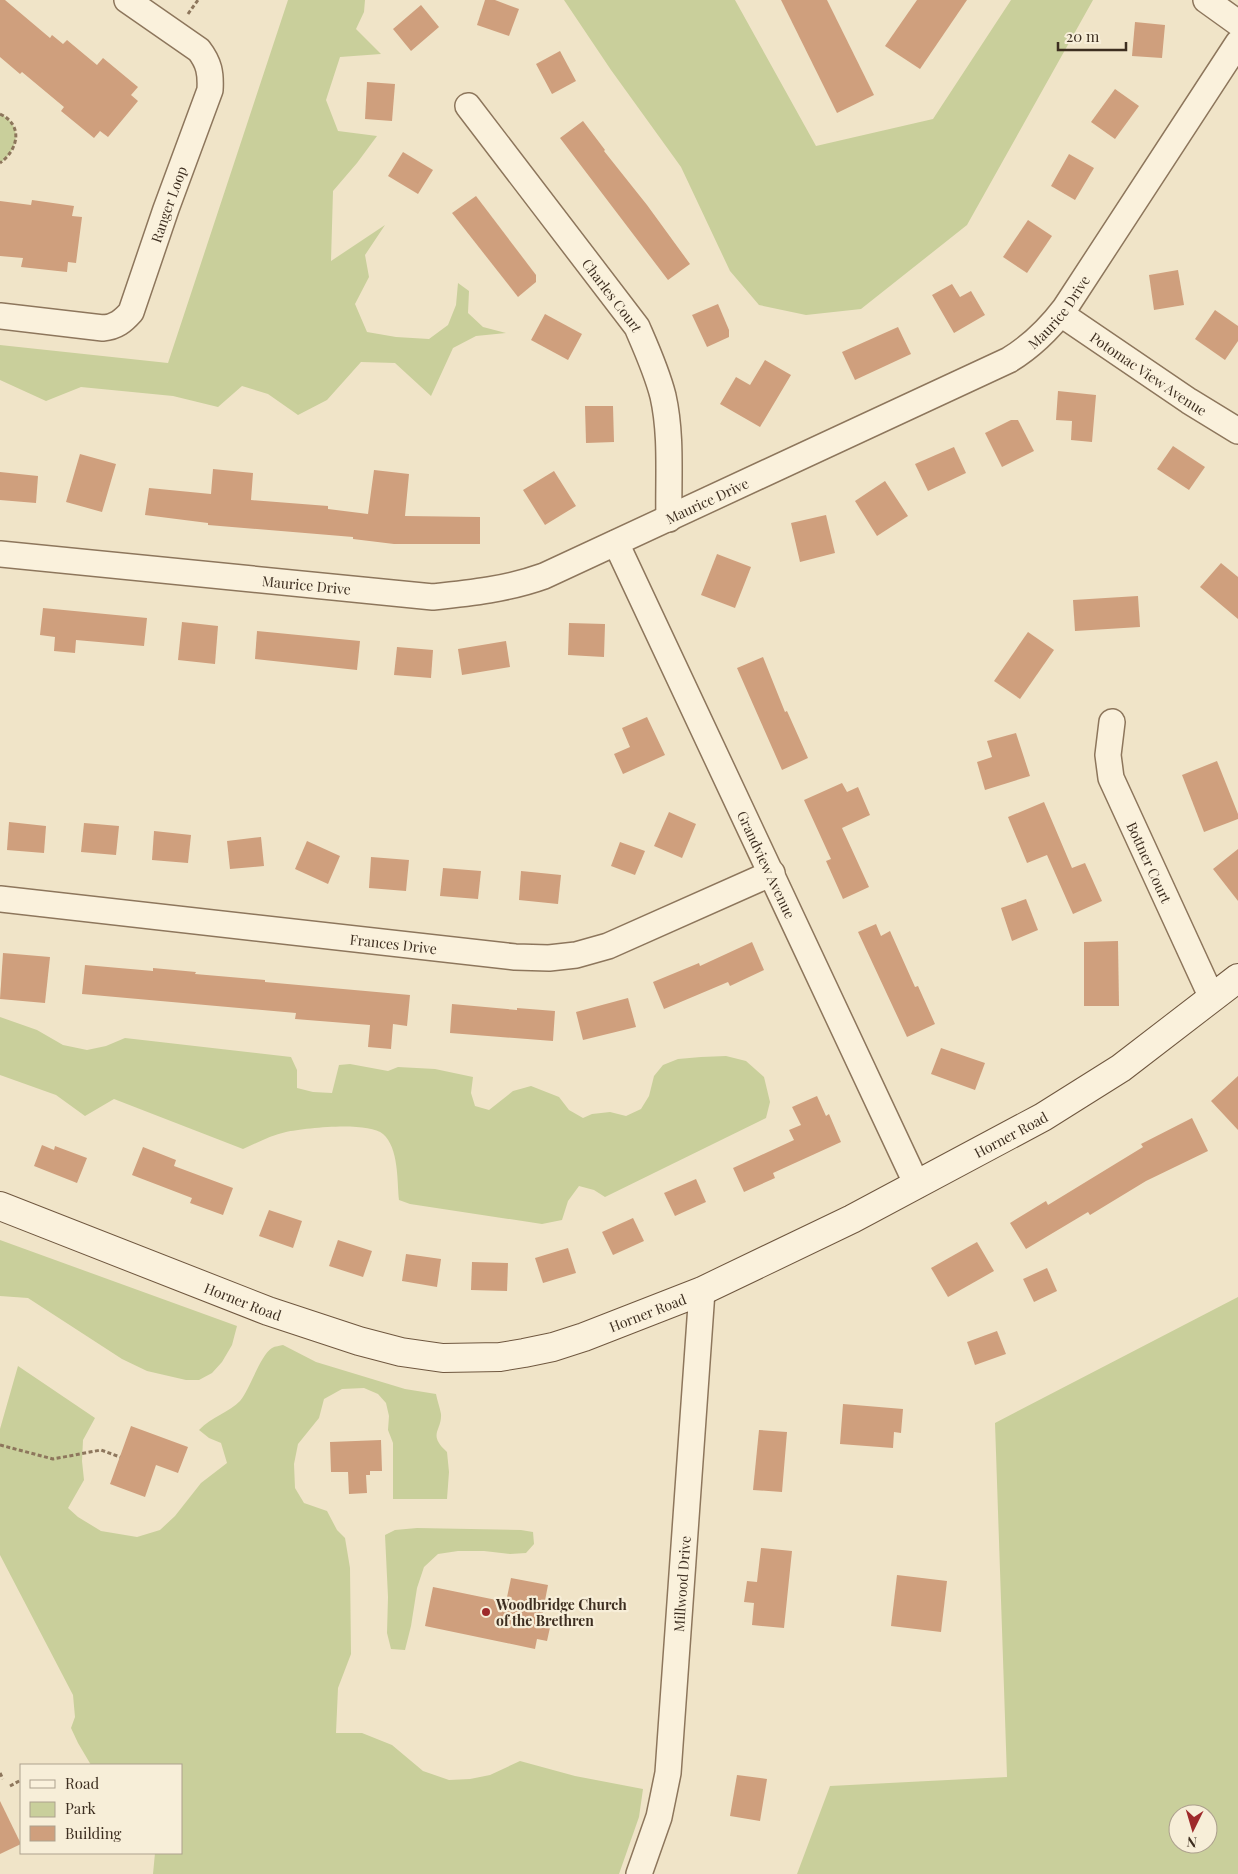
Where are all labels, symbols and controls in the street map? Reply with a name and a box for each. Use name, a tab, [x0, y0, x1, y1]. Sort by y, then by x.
scale bar	[1058, 20, 1126, 52]
text: 20 m	[1066, 26, 1100, 46]
street label: Ranger Loop	[146, 163, 191, 245]
street label: Charles Court	[578, 254, 648, 335]
street label: Maurice Drive	[1023, 271, 1094, 353]
street label: Potomac View Avenue	[1087, 327, 1211, 419]
street label: Maurice Drive	[662, 473, 751, 528]
street label: Maurice Drive	[261, 571, 352, 598]
street label: Grandview Avenue	[733, 807, 800, 922]
street label: Bottner Court	[1123, 818, 1177, 907]
street label: Frances Drive	[349, 929, 438, 958]
street label: Horner Road	[970, 1107, 1051, 1162]
street label: Horner Road	[202, 1278, 284, 1324]
street label: Horner Road	[606, 1289, 689, 1336]
street label: Millwood Drive	[668, 1535, 694, 1632]
place label: Woodbridge Church of the Brethren	[495, 1595, 627, 1630]
marker: Woodbridge Church of the Brethren	[480, 1606, 492, 1618]
legend	[20, 1764, 182, 1854]
text: Road	[65, 1773, 99, 1793]
text: Park	[65, 1798, 97, 1818]
north arrow	[1168, 1804, 1218, 1854]
text: Building	[65, 1823, 122, 1843]
text: N	[1186, 1833, 1198, 1852]

